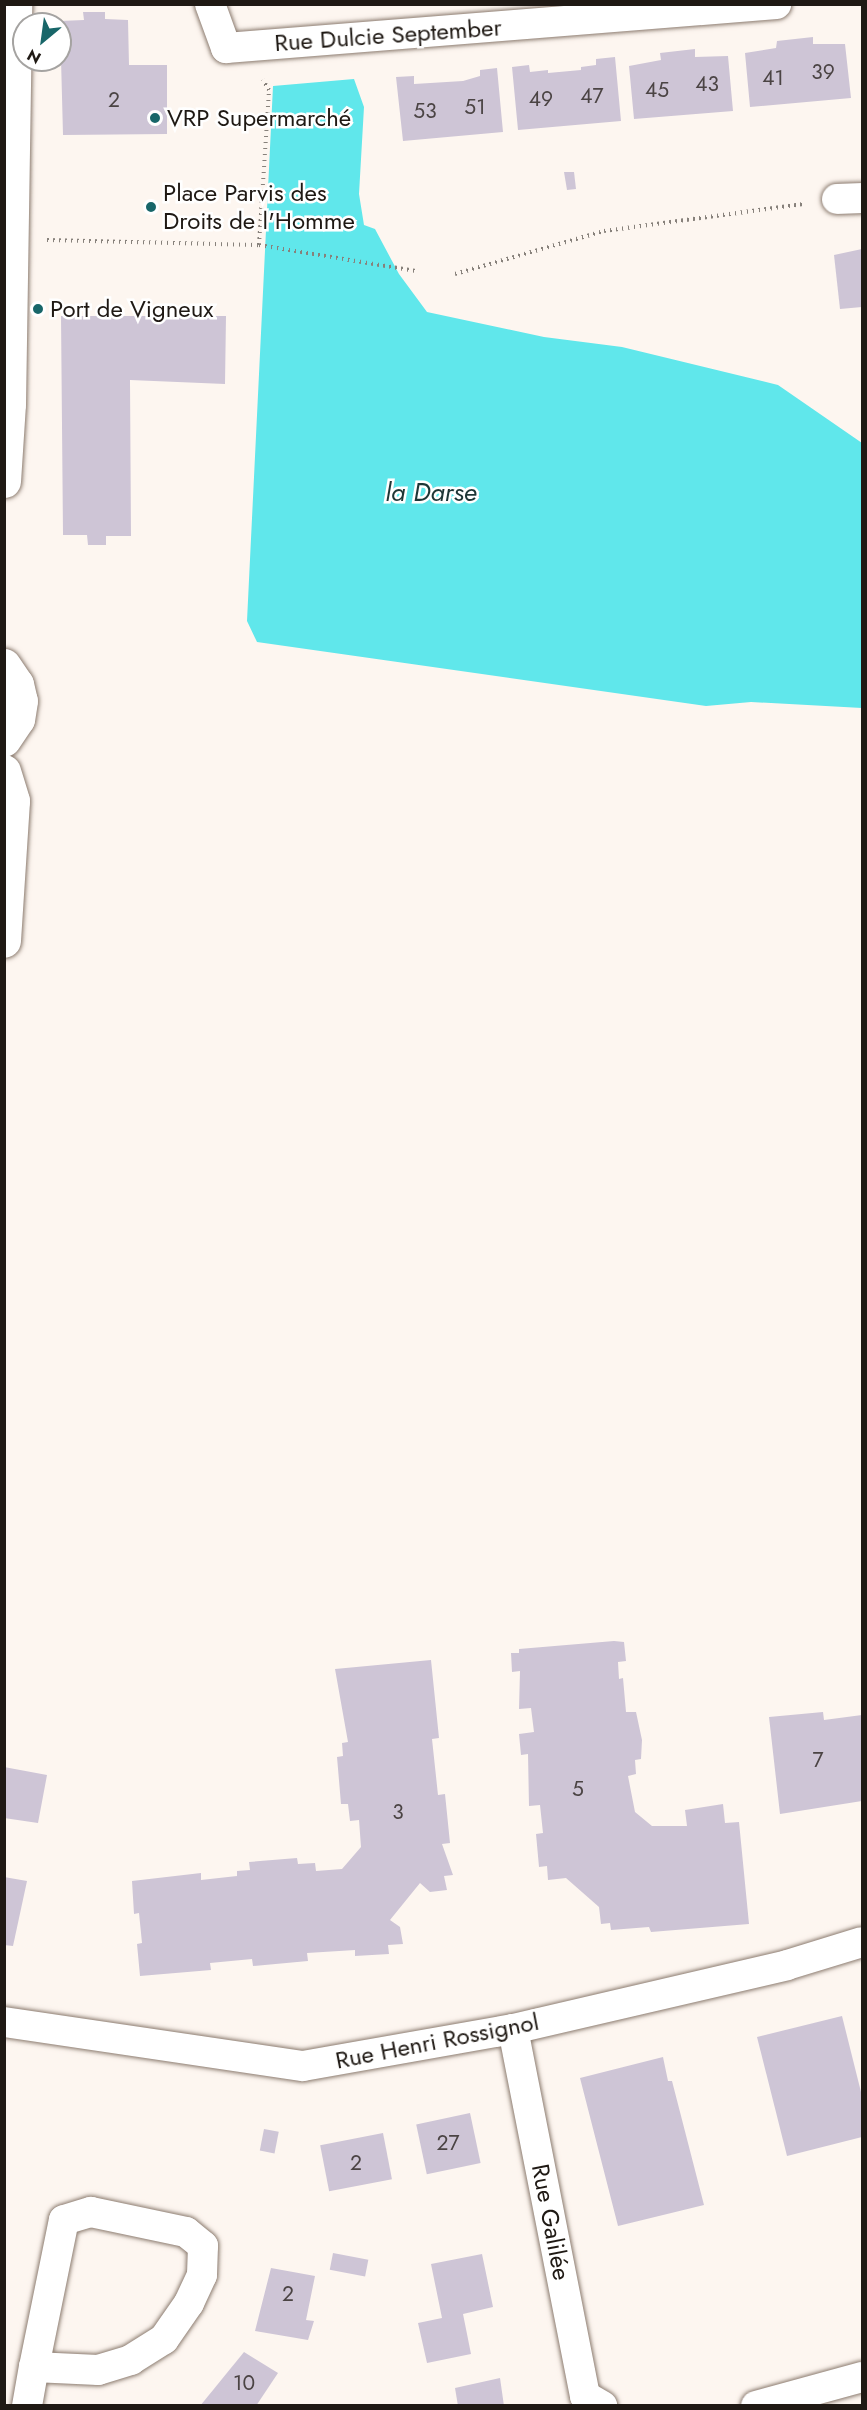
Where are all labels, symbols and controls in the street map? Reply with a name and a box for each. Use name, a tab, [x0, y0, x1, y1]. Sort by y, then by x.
north arrow	[12, 12, 72, 72]
street label: Rue Dulcie September	[273, 13, 503, 57]
text: N	[23, 43, 45, 70]
house number: 39	[811, 59, 835, 85]
house number: 41	[762, 65, 784, 91]
house number: 43	[695, 71, 719, 97]
house number: 45	[645, 77, 669, 103]
house number: 47	[580, 83, 604, 109]
house number: 49	[529, 86, 553, 112]
house number: 2	[108, 87, 120, 113]
house number: 51	[464, 94, 486, 120]
house number: 53	[413, 98, 437, 124]
place label: VRP Supermarché	[167, 104, 351, 132]
marker: VRP Supermarché	[148, 111, 162, 125]
place label: Place Parvis des Droits de l'Homme	[163, 179, 355, 235]
marker: Place Parvis des Droits de l'Homme	[144, 200, 158, 214]
place label: Port de Vigneux	[50, 295, 213, 323]
marker: Port de Vigneux	[31, 302, 45, 316]
water label: la Darse	[385, 477, 477, 509]
house number: 7	[812, 1747, 824, 1773]
house number: 5	[572, 1776, 584, 1802]
house number: 3	[392, 1799, 404, 1825]
street label: Rue Henri Rossignol	[333, 2007, 541, 2075]
house number: 27	[437, 2130, 459, 2156]
house number: 2	[350, 2150, 362, 2176]
street label: Rue Galilée	[526, 2161, 576, 2283]
house number: 2	[282, 2281, 294, 2307]
house number: 10	[233, 2370, 255, 2396]

